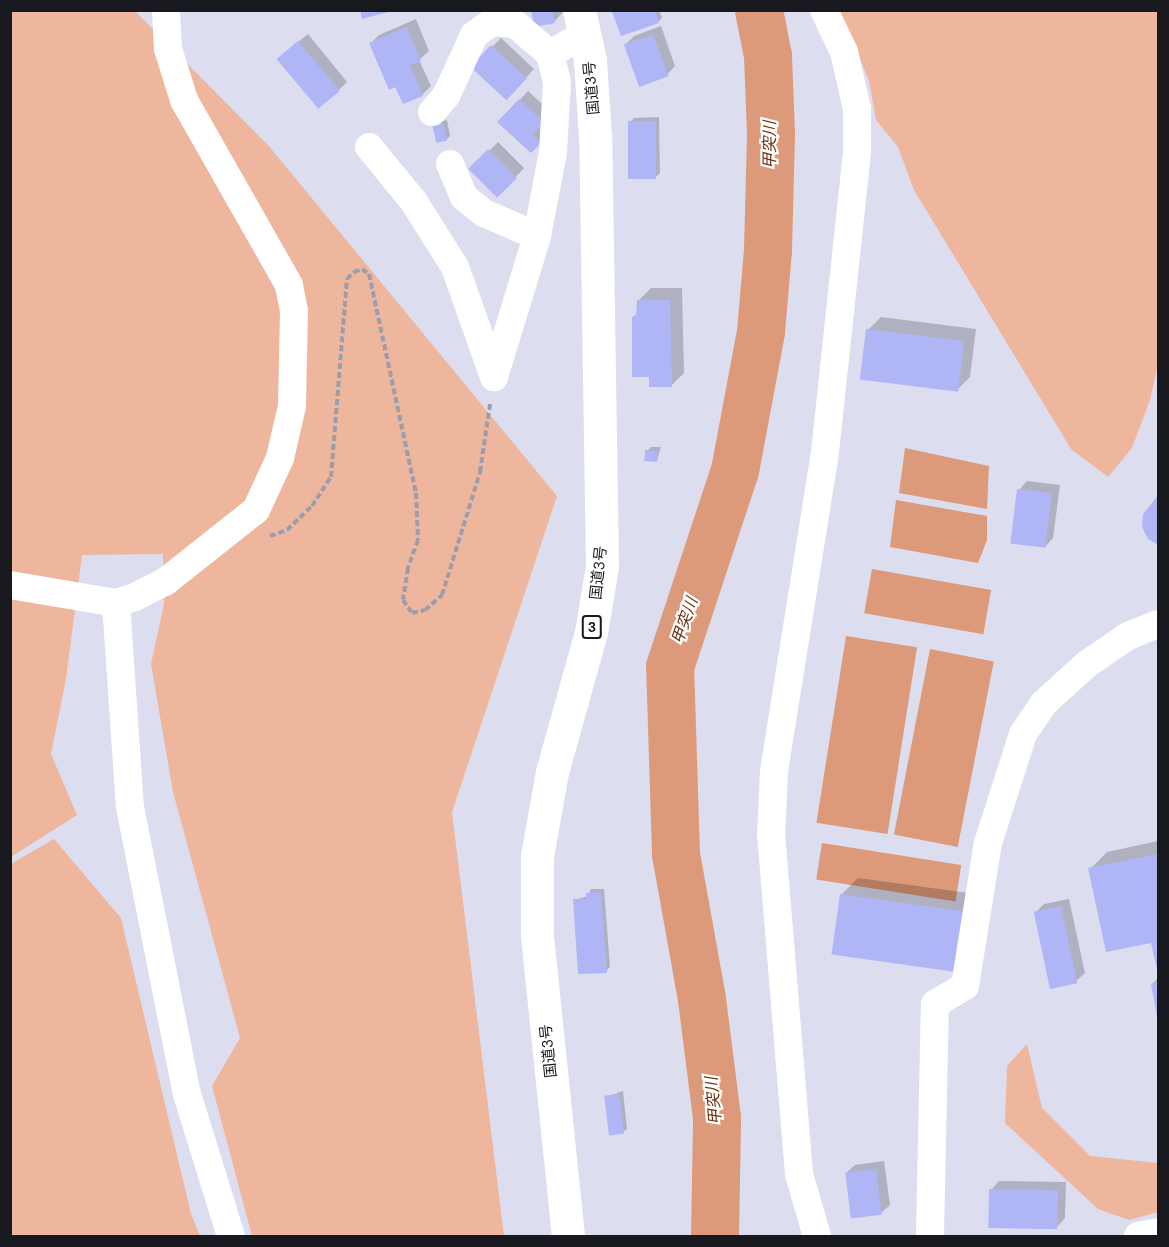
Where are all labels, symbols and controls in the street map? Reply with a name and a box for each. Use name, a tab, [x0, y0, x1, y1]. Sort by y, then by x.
street label: 国道3号	[581, 60, 603, 116]
water label: 甲突川	[760, 121, 780, 169]
street label: 国道3号	[587, 545, 611, 601]
water label: 甲突川	[668, 595, 702, 647]
road number: 3	[582, 616, 602, 638]
street label: 国道3号	[537, 1023, 561, 1079]
water label: 甲突川	[702, 1076, 726, 1126]

